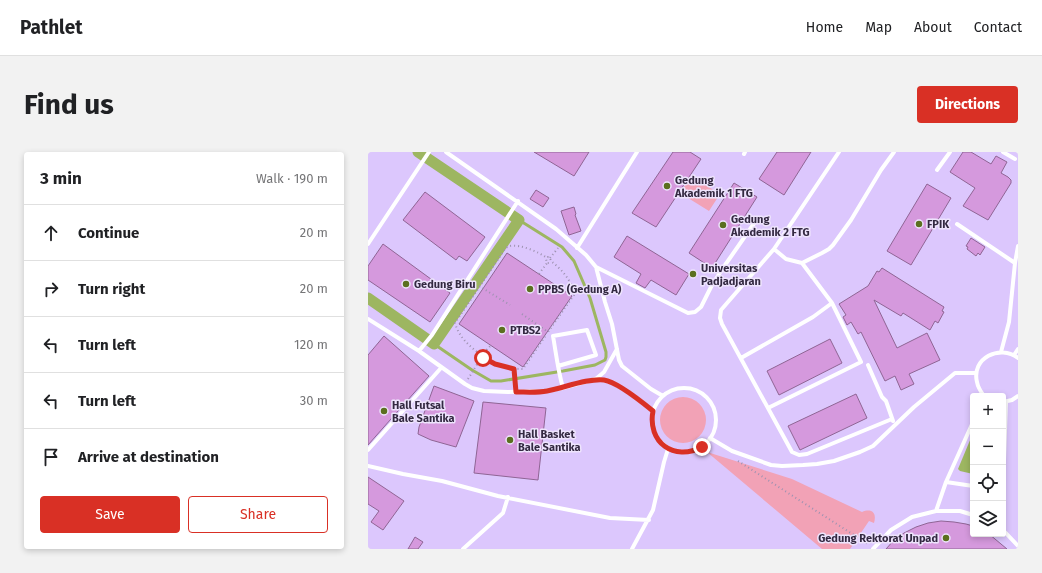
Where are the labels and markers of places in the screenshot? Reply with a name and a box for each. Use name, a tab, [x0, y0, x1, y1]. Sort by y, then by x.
place label: Gedung Akademik 1 FTG	[674, 174, 753, 200]
marker: Gedung Akademik 1 FTG	[662, 181, 672, 191]
place label: Gedung Akademik 2 FTG	[730, 213, 809, 239]
place label: FPIK	[927, 218, 950, 231]
marker: FPIK	[914, 219, 924, 229]
marker: Gedung Akademik 2 FTG	[718, 220, 728, 230]
place label: Universitas Padjadjaran	[701, 262, 761, 288]
marker: Universitas Padjadjaran	[688, 269, 698, 279]
place label: Gedung Biru	[414, 278, 476, 291]
marker: Gedung Biru	[401, 279, 411, 289]
place label: PPBS (Gedung A)	[538, 283, 622, 296]
marker: PPBS (Gedung A)	[525, 284, 535, 294]
place label: PTBS2	[510, 324, 541, 337]
marker: PTBS2	[497, 325, 507, 335]
place label: Hall Futsal Bale Santika	[392, 399, 455, 425]
marker: Hall Futsal Bale Santika	[379, 406, 389, 416]
place label: Hall Basket Bale Santika	[518, 428, 581, 454]
marker: Hall Basket Bale Santika	[505, 435, 515, 445]
place label: Gedung Rektorat Unpad	[818, 532, 938, 545]
marker: Gedung Rektorat Unpad	[941, 533, 951, 543]

